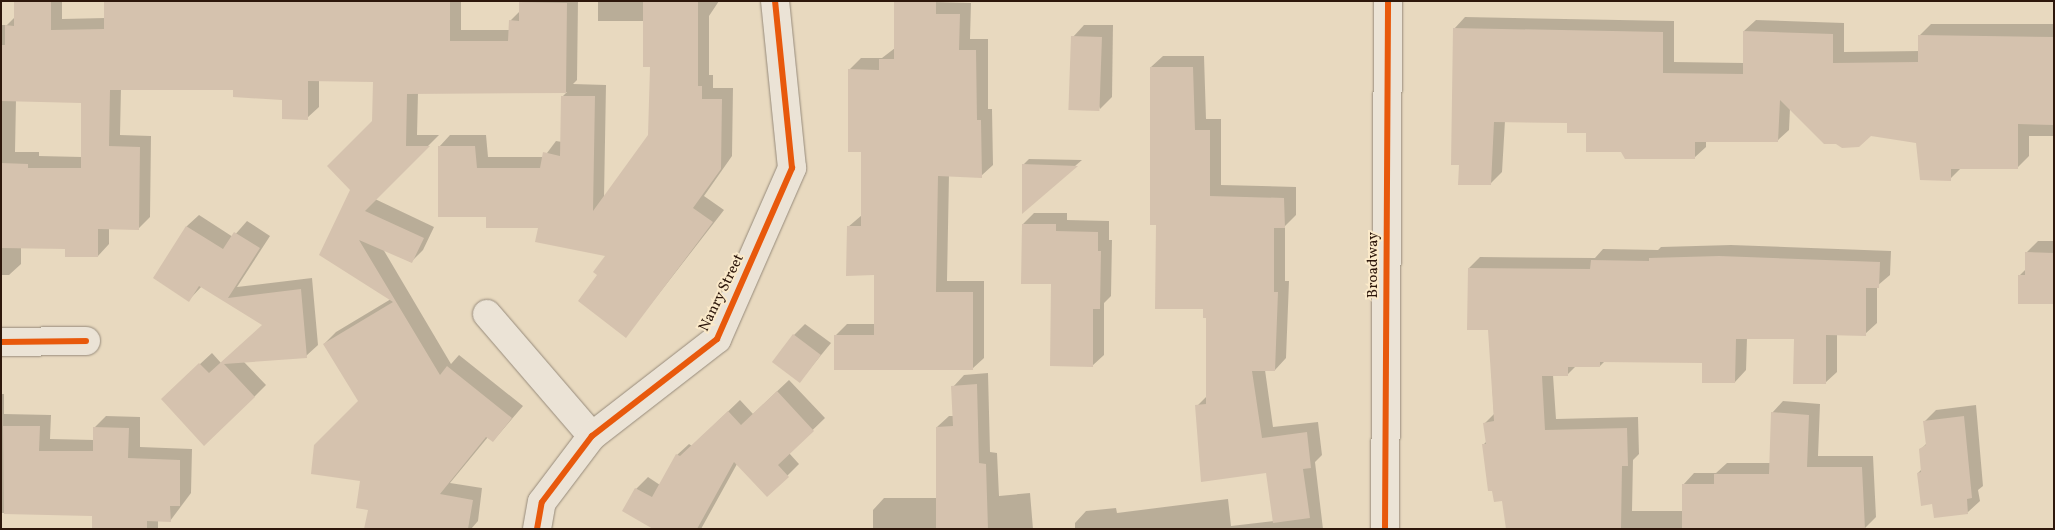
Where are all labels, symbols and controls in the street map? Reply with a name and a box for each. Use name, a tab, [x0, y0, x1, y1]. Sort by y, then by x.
street label: Broadway	[1365, 232, 1383, 298]
street label: Nanry Street	[695, 251, 749, 335]

